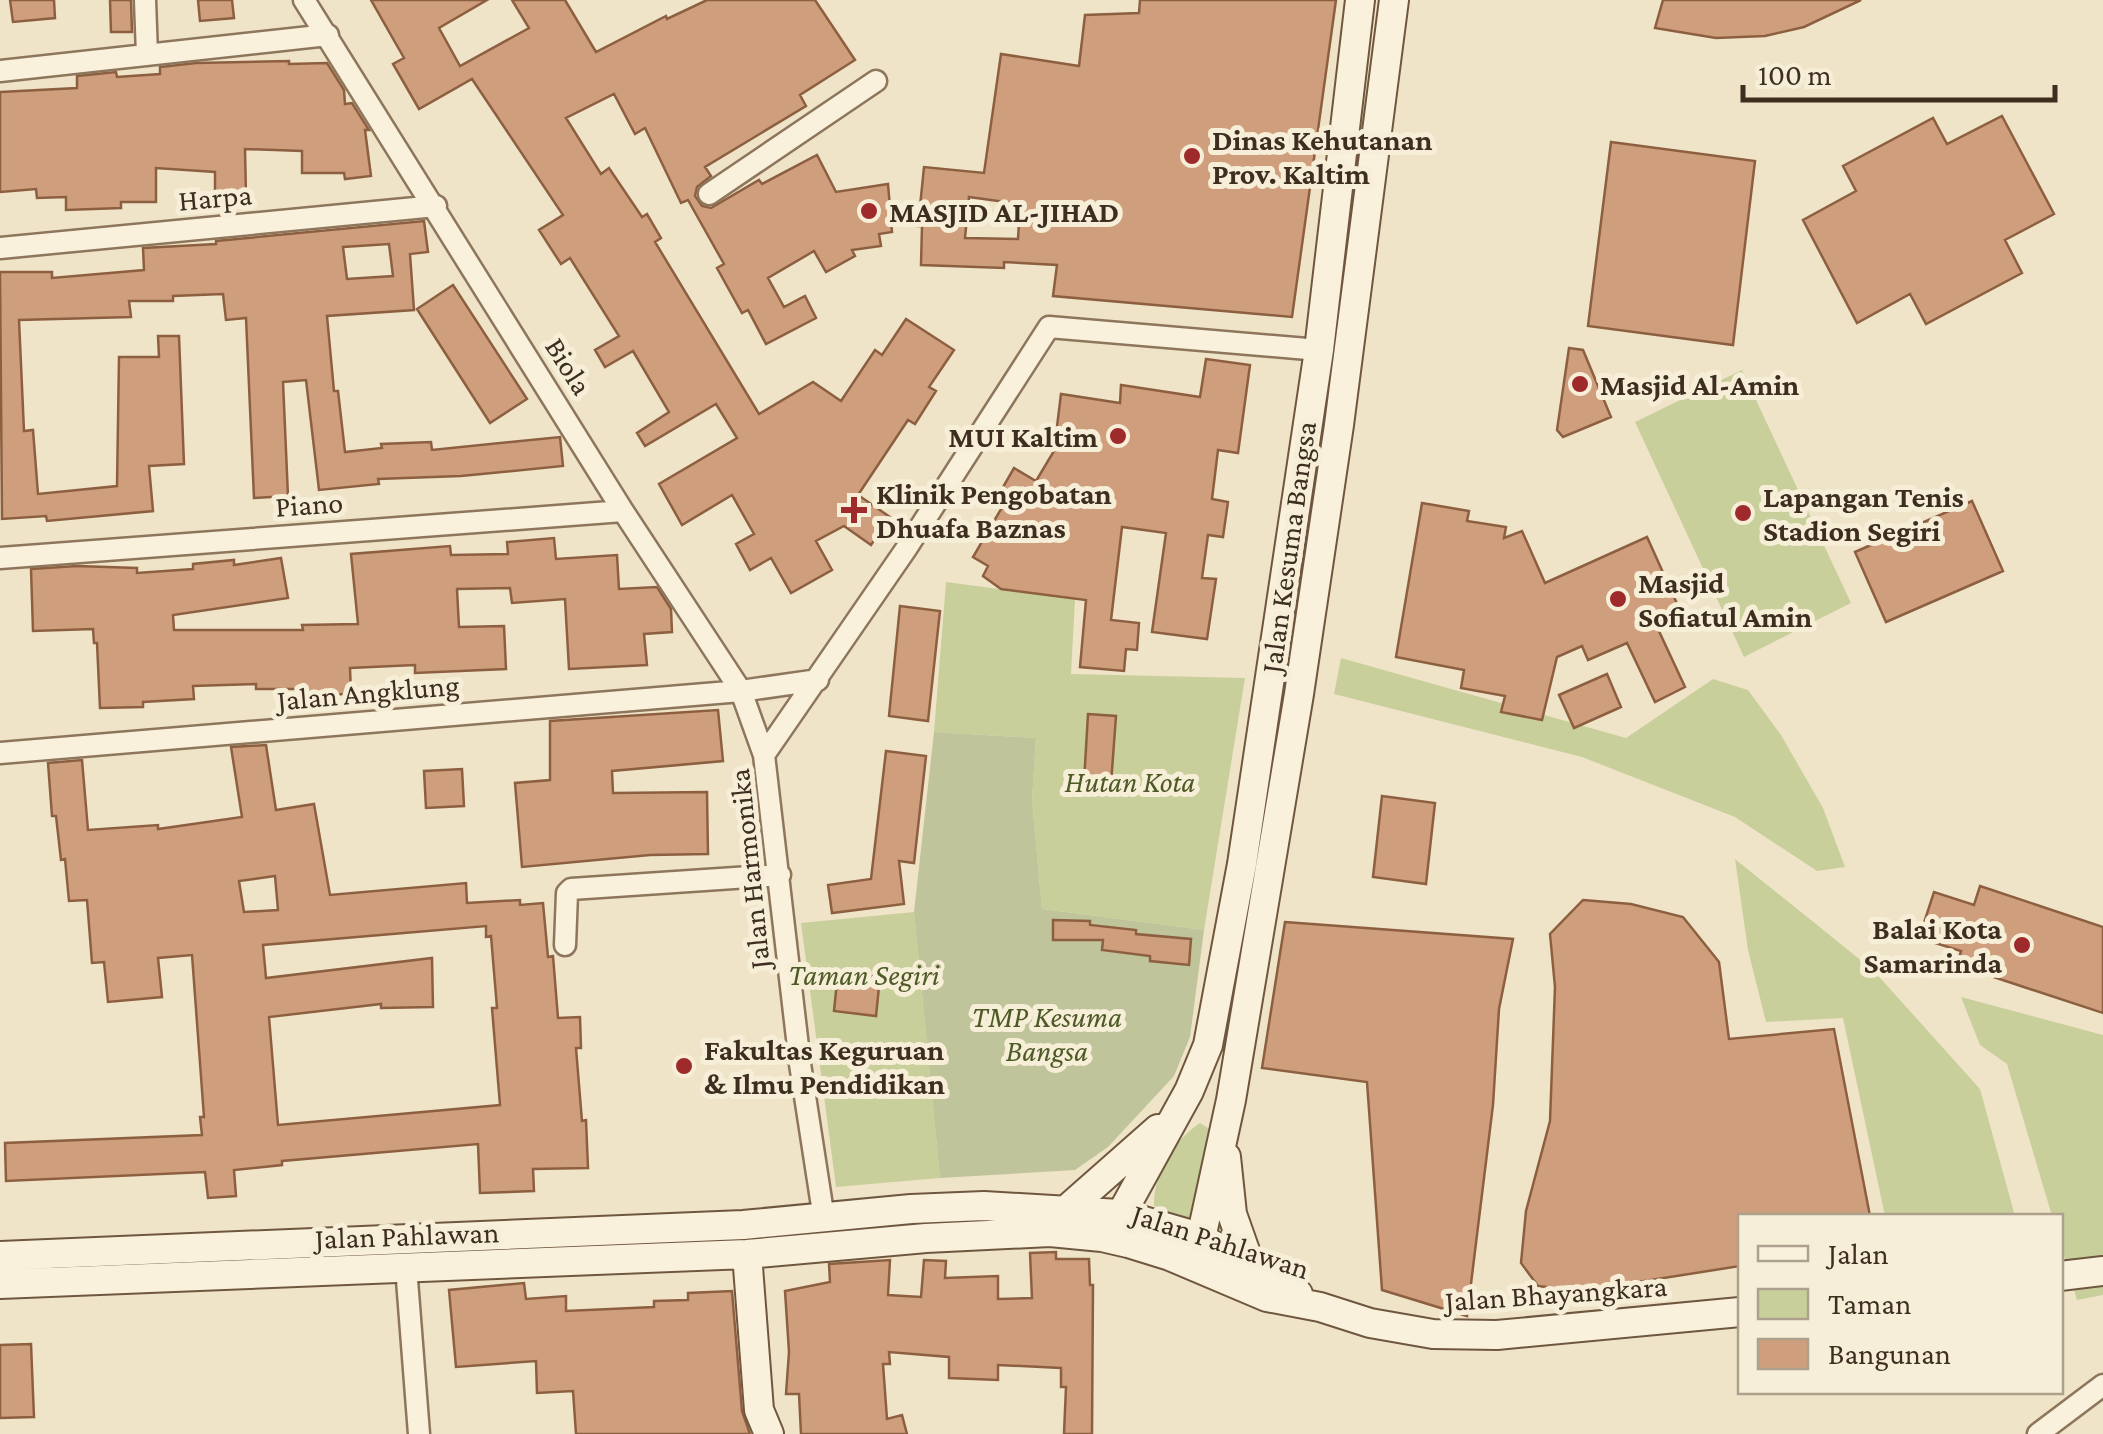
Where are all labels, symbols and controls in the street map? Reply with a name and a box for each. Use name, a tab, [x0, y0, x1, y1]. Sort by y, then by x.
scale bar	[1743, 40, 2056, 102]
text: 100 m	[1758, 58, 1832, 91]
place label: Dinas Kehutanan Prov. Kaltim	[1212, 123, 1432, 190]
marker: Dinas Kehutanan Prov. Kaltim	[1181, 145, 1203, 167]
street label: Harpa	[177, 177, 253, 218]
place label: MASJID AL-JIHAD	[889, 195, 1119, 228]
marker: MASJID AL-JIHAD	[858, 200, 880, 222]
street label: Biola	[539, 331, 599, 401]
place label: Masjid Al-Amin	[1600, 368, 1799, 402]
marker: Masjid Al-Amin	[1569, 373, 1591, 395]
street label: Jalan Kesuma Bangsa	[1254, 419, 1323, 678]
place label: MUI Kaltim	[948, 420, 1099, 453]
marker: MUI Kaltim	[1107, 425, 1129, 447]
place label: Klinik Pengobatan Dhuafa Baznas	[876, 477, 1112, 544]
place label: Lapangan Tenis Stadion Segiri	[1763, 480, 1964, 547]
street label: Piano	[274, 485, 344, 523]
marker: Klinik Pengobatan Dhuafa Baznas	[841, 497, 867, 523]
marker: Lapangan Tenis Stadion Segiri	[1732, 502, 1754, 524]
place label: Masjid Sofiatul Amin	[1638, 566, 1812, 633]
marker: Masjid Sofiatul Amin	[1607, 588, 1629, 610]
street label: Jalan Angklung	[273, 668, 461, 718]
park label: Hutan Kota	[1065, 765, 1195, 798]
street label: Jalan Harmonika	[722, 767, 776, 974]
place label: Balai Kota Samarinda	[1863, 912, 2002, 979]
marker: Balai Kota Samarinda	[2011, 934, 2033, 956]
park label: Taman Segiri	[788, 958, 941, 992]
park label: TMP Kesuma Bangsa	[972, 1000, 1122, 1068]
place label: Fakultas Keguruan & Ilmu Pendidikan	[704, 1033, 945, 1100]
marker: Fakultas Keguruan & Ilmu Pendidikan	[673, 1055, 695, 1077]
street label: Jalan Pahlawan	[1125, 1196, 1314, 1285]
legend	[1738, 1214, 2063, 1394]
street label: Jalan Pahlawan	[311, 1215, 500, 1255]
text: Jalan	[1825, 1237, 1889, 1270]
street label: Jalan Bhayangkara	[1441, 1269, 1668, 1318]
text: Taman	[1828, 1287, 1911, 1320]
text: Bangunan	[1828, 1337, 1951, 1371]

